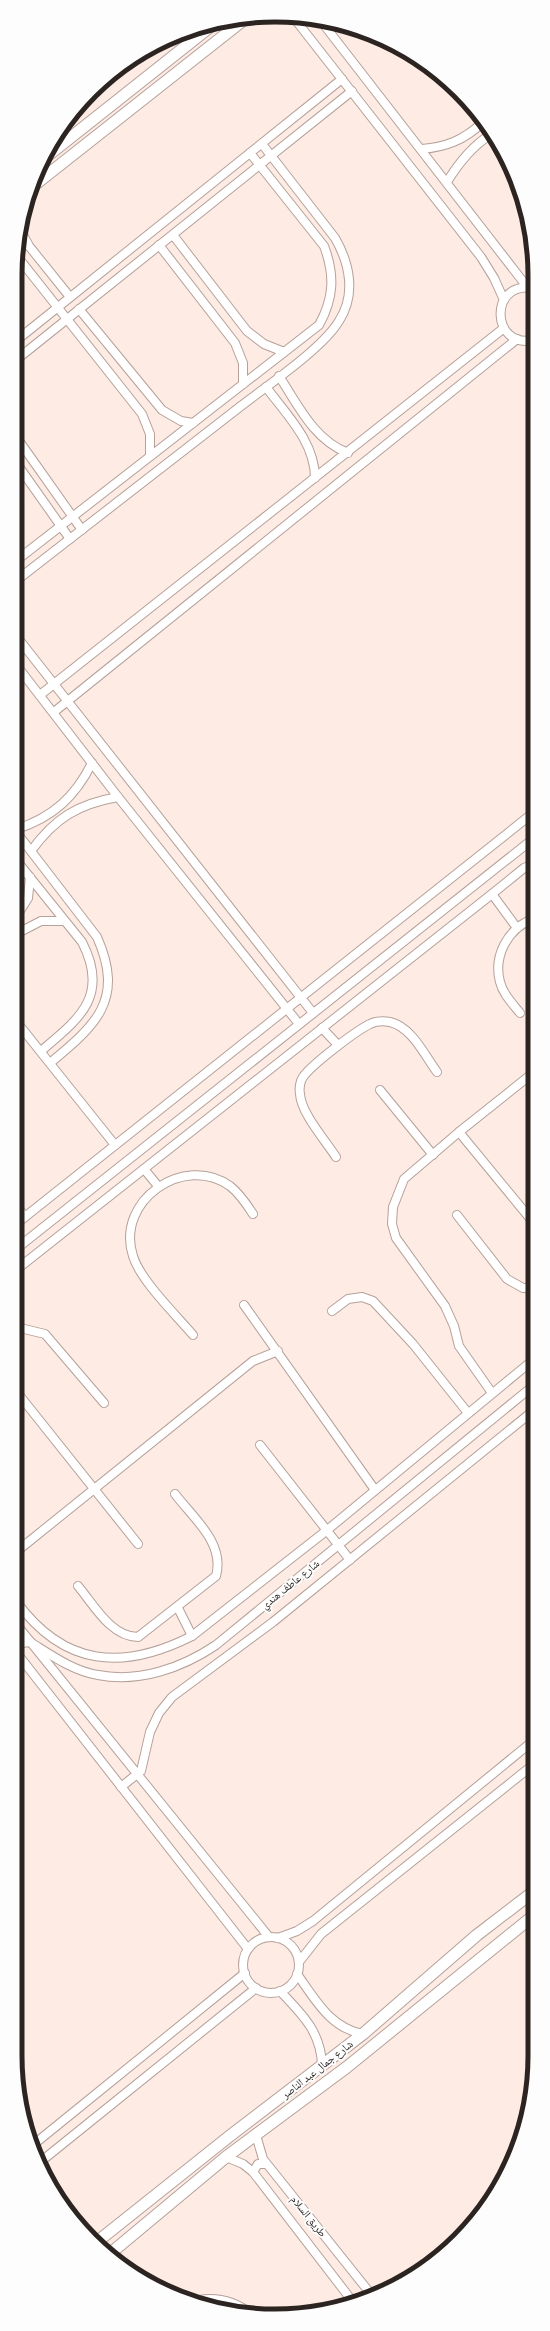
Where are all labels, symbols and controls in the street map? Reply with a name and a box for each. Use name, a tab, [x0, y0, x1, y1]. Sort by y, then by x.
street label: شارع عاطف هندي	[257, 1555, 325, 1615]
street label: شارع جمال عبد الناصر	[277, 2036, 358, 2105]
street label: طريق السلام	[285, 2192, 331, 2242]

